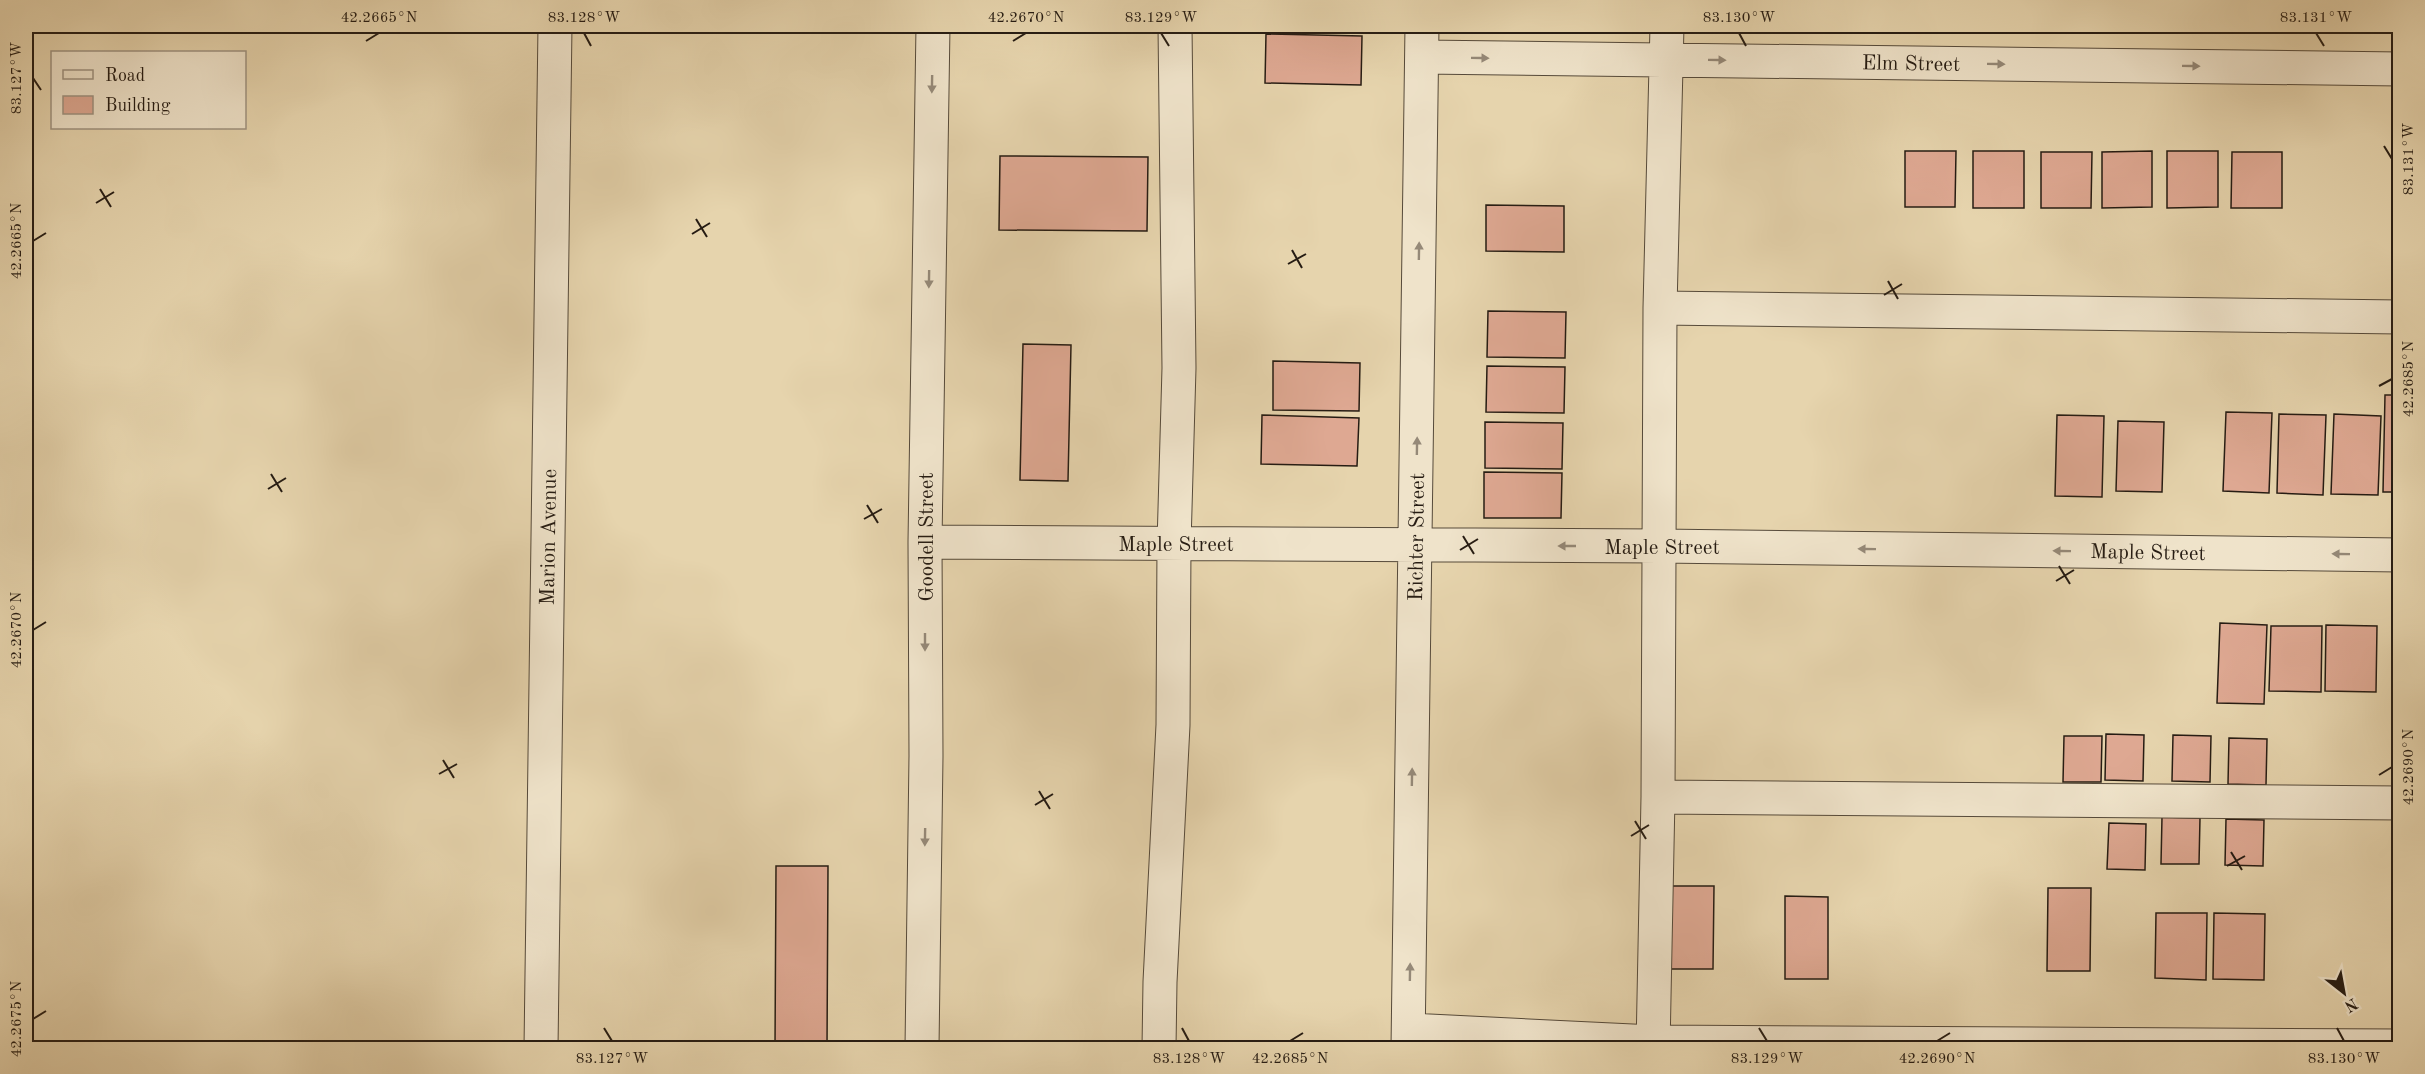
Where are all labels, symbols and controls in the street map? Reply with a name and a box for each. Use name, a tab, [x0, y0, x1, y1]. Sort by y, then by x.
text: 42.2665°N	[341, 11, 418, 26]
text: 83.128°W	[548, 11, 620, 26]
text: 42.2670°N	[988, 11, 1065, 26]
text: 83.129°W	[1125, 11, 1197, 26]
text: 83.130°W	[1703, 11, 1775, 26]
text: 83.131°W	[2280, 11, 2352, 26]
text: 83.127°W	[10, 42, 25, 114]
legend	[51, 51, 246, 129]
one-way arrow	[1471, 53, 1490, 63]
street label: Elm Street	[1862, 53, 1960, 76]
one-way arrow	[1707, 55, 1726, 65]
one-way arrow	[1986, 59, 2005, 68]
one-way arrow	[2181, 61, 2200, 71]
text: Road	[105, 67, 145, 85]
one-way arrow	[927, 74, 937, 93]
text: Building	[105, 97, 171, 115]
text: 83.131°W	[2402, 123, 2417, 195]
text: 42.2665°N	[10, 202, 25, 279]
one-way arrow	[1414, 241, 1424, 260]
one-way arrow	[924, 269, 934, 288]
text: 42.2685°N	[2402, 340, 2417, 417]
one-way arrow	[1412, 436, 1422, 455]
street label: Marion Avenue	[538, 469, 561, 605]
street label: Goodell Street	[917, 472, 938, 602]
street label: Richter Street	[1406, 473, 1429, 601]
street label: Maple Street	[1118, 535, 1234, 556]
street label: Maple Street	[1604, 538, 1720, 559]
one-way arrow	[1558, 541, 1577, 551]
street label: Maple Street	[2090, 542, 2206, 565]
one-way arrow	[1858, 544, 1877, 554]
one-way arrow	[2053, 546, 2072, 556]
one-way arrow	[2332, 549, 2351, 559]
text: 42.2670°N	[10, 591, 25, 668]
one-way arrow	[920, 632, 930, 651]
text: 42.2690°N	[2402, 728, 2417, 805]
one-way arrow	[1408, 767, 1417, 786]
one-way arrow	[920, 827, 930, 846]
one-way arrow	[1405, 962, 1414, 981]
north arrow	[2314, 963, 2374, 1023]
text: 42.2675°N	[10, 980, 25, 1057]
text: N	[2341, 994, 2360, 1015]
text: 83.127°W	[576, 1052, 648, 1067]
text: 83.128°W	[1153, 1052, 1225, 1067]
text: 42.2685°N	[1252, 1052, 1329, 1067]
text: 83.129°W	[1731, 1052, 1803, 1067]
text: 42.2690°N	[1899, 1052, 1976, 1067]
text: 83.130°W	[2308, 1052, 2380, 1067]

